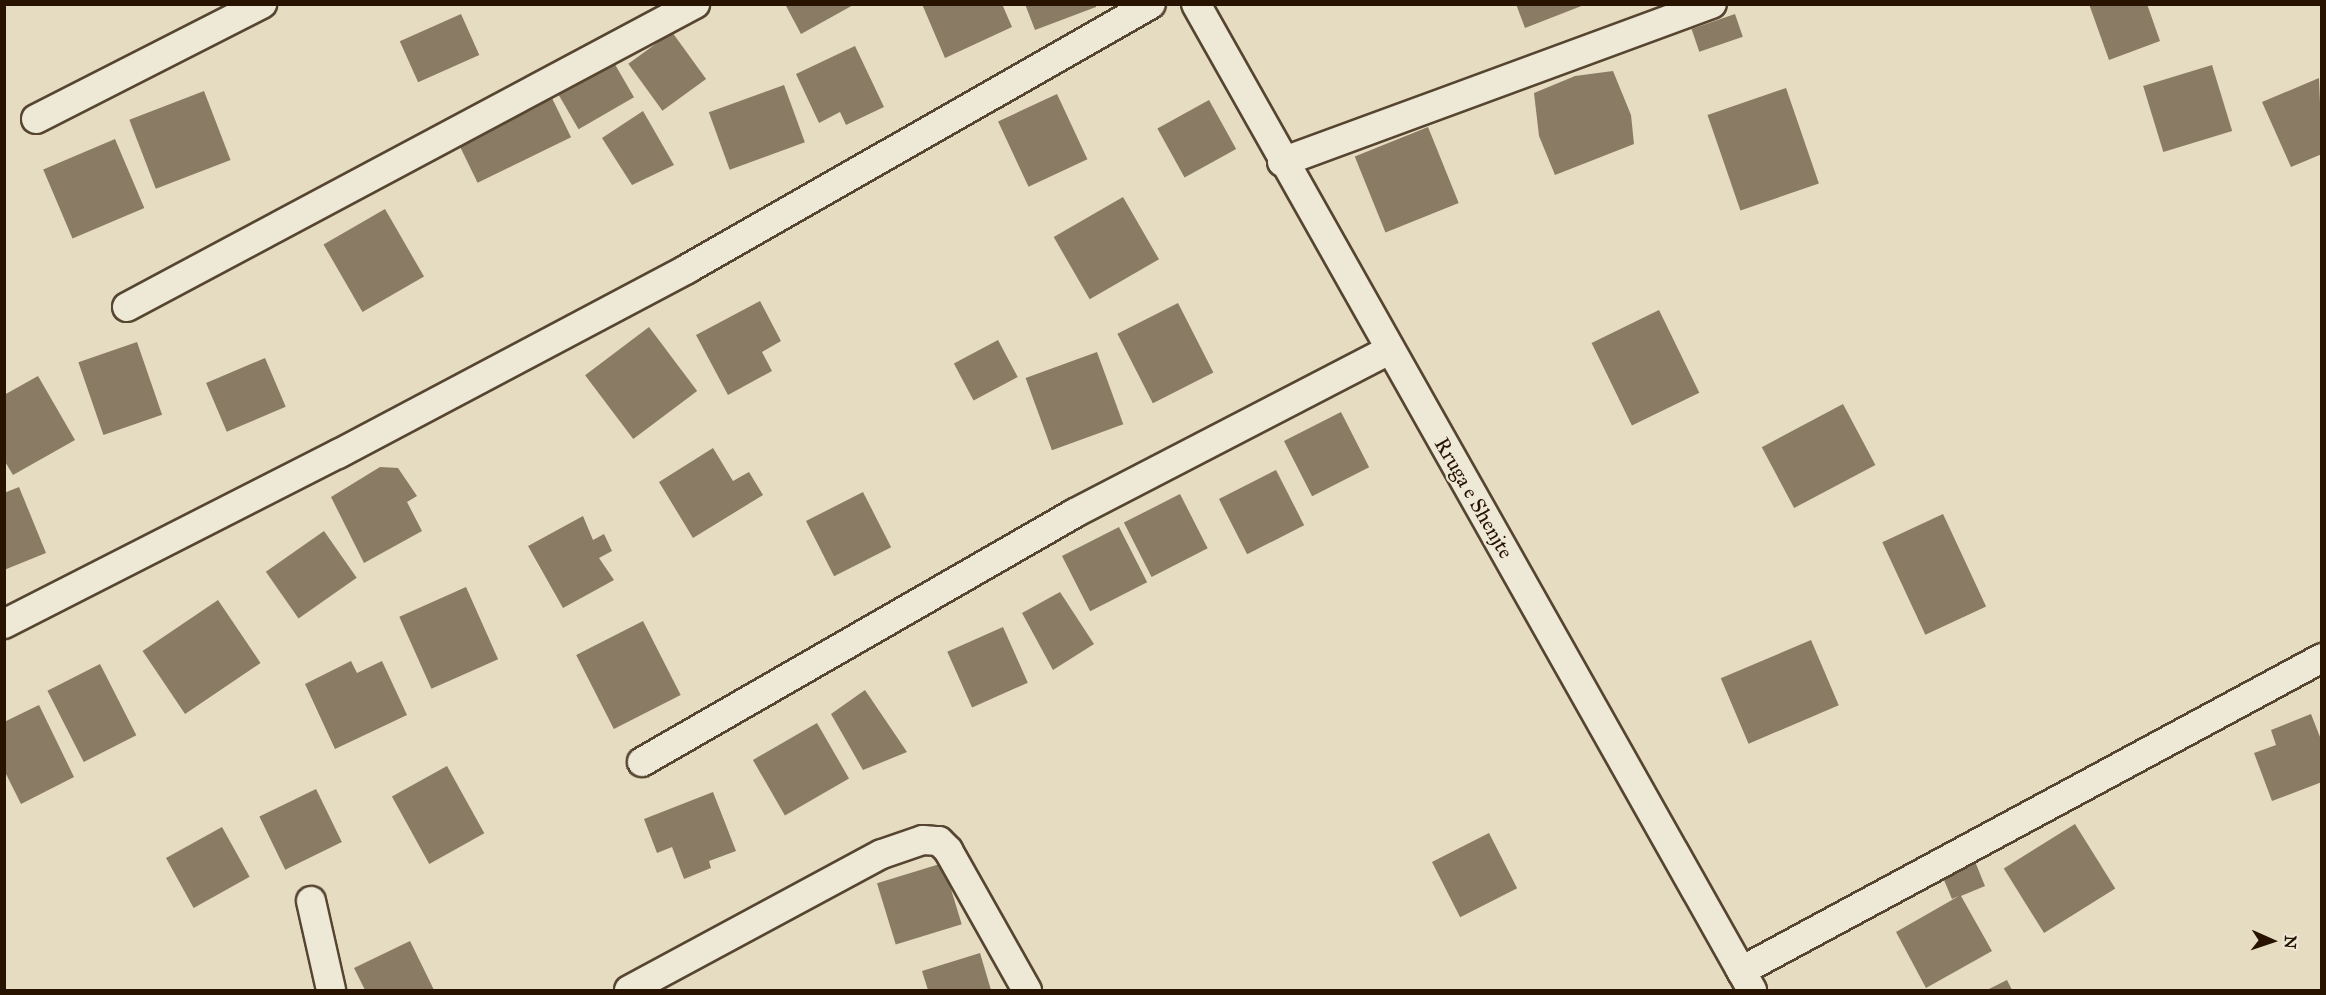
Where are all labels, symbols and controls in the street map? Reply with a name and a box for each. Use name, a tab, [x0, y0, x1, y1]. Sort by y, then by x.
street label: Rruga e Shenjte	[1429, 433, 1519, 563]
north arrow	[2242, 911, 2302, 971]
text: N	[2281, 935, 2300, 949]

